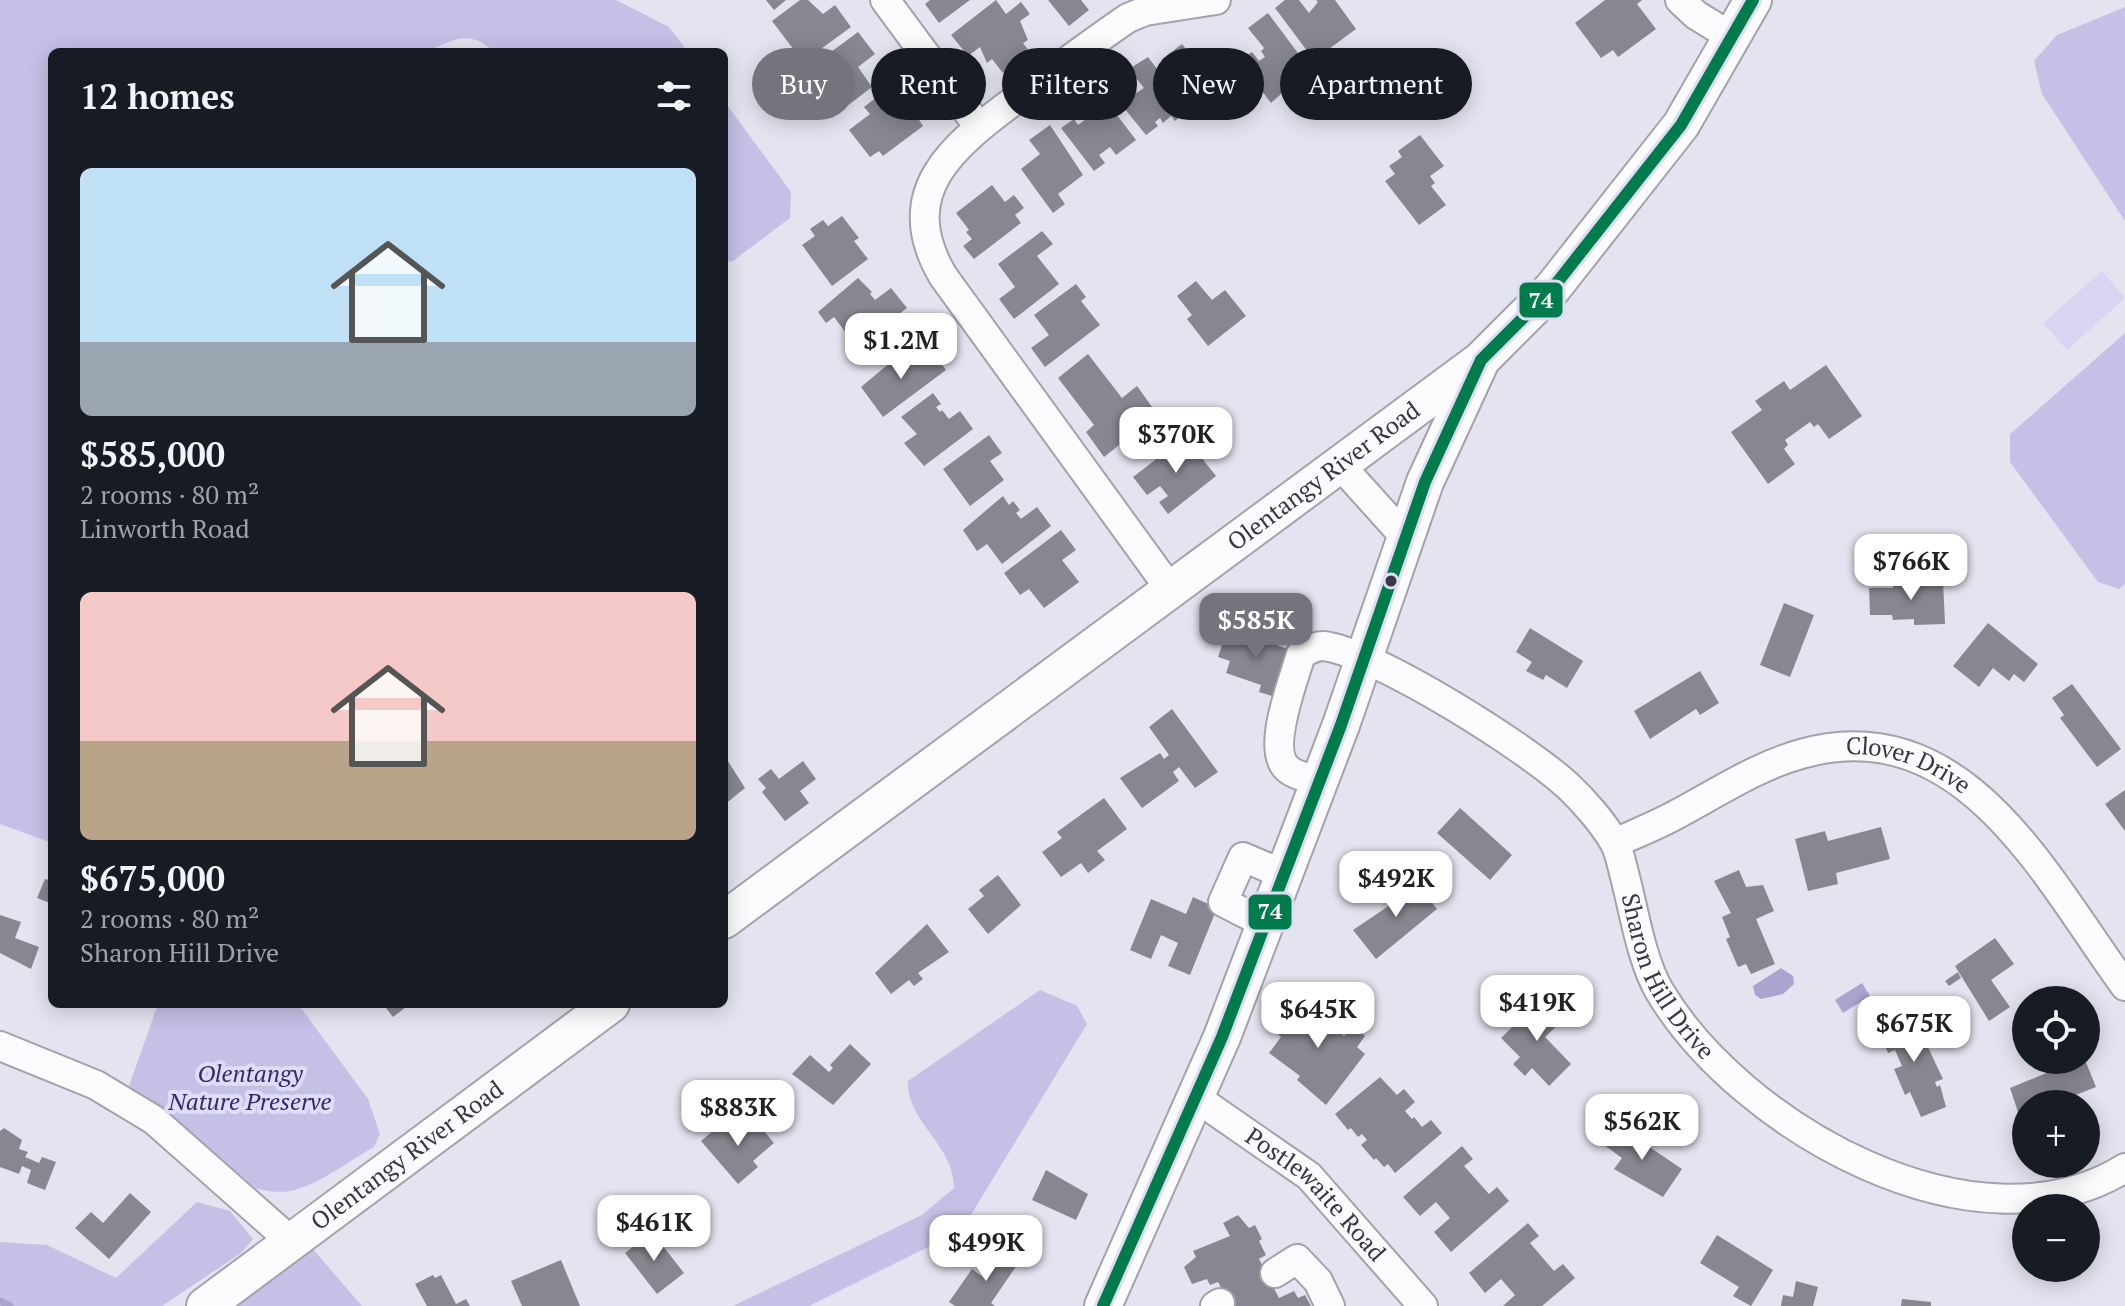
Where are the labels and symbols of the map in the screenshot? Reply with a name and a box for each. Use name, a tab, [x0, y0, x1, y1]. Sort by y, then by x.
line badge: 74	[1518, 281, 1564, 319]
text: 74	[1529, 285, 1554, 314]
pin: $1.2M	[845, 313, 957, 381]
street label: Olentangy River Road	[1220, 394, 1426, 557]
pin: $370K	[1120, 407, 1232, 475]
pin: $766K	[1855, 534, 1967, 602]
unlabelled marker	[1383, 573, 1399, 589]
pin: $585K	[1200, 593, 1312, 661]
street label: Clover Drive	[1846, 729, 1978, 800]
pin: $492K	[1340, 851, 1452, 919]
street label: Sharon Hill Drive	[1615, 890, 1722, 1066]
line badge: 74	[1247, 893, 1293, 931]
text: 74	[1258, 896, 1283, 925]
pin: $419K	[1481, 975, 1593, 1043]
pin: $645K	[1262, 982, 1374, 1050]
pin: $675K	[1858, 996, 1970, 1064]
park label: Olentangy Nature Preserve	[168, 1057, 332, 1117]
street label: Olentangy River Road	[304, 1073, 509, 1237]
pin: $883K	[682, 1080, 794, 1148]
pin: $562K	[1586, 1094, 1698, 1162]
street label: Postlewaite Road	[1240, 1120, 1393, 1268]
pin: $461K	[598, 1195, 710, 1263]
pin: $499K	[930, 1215, 1042, 1283]

